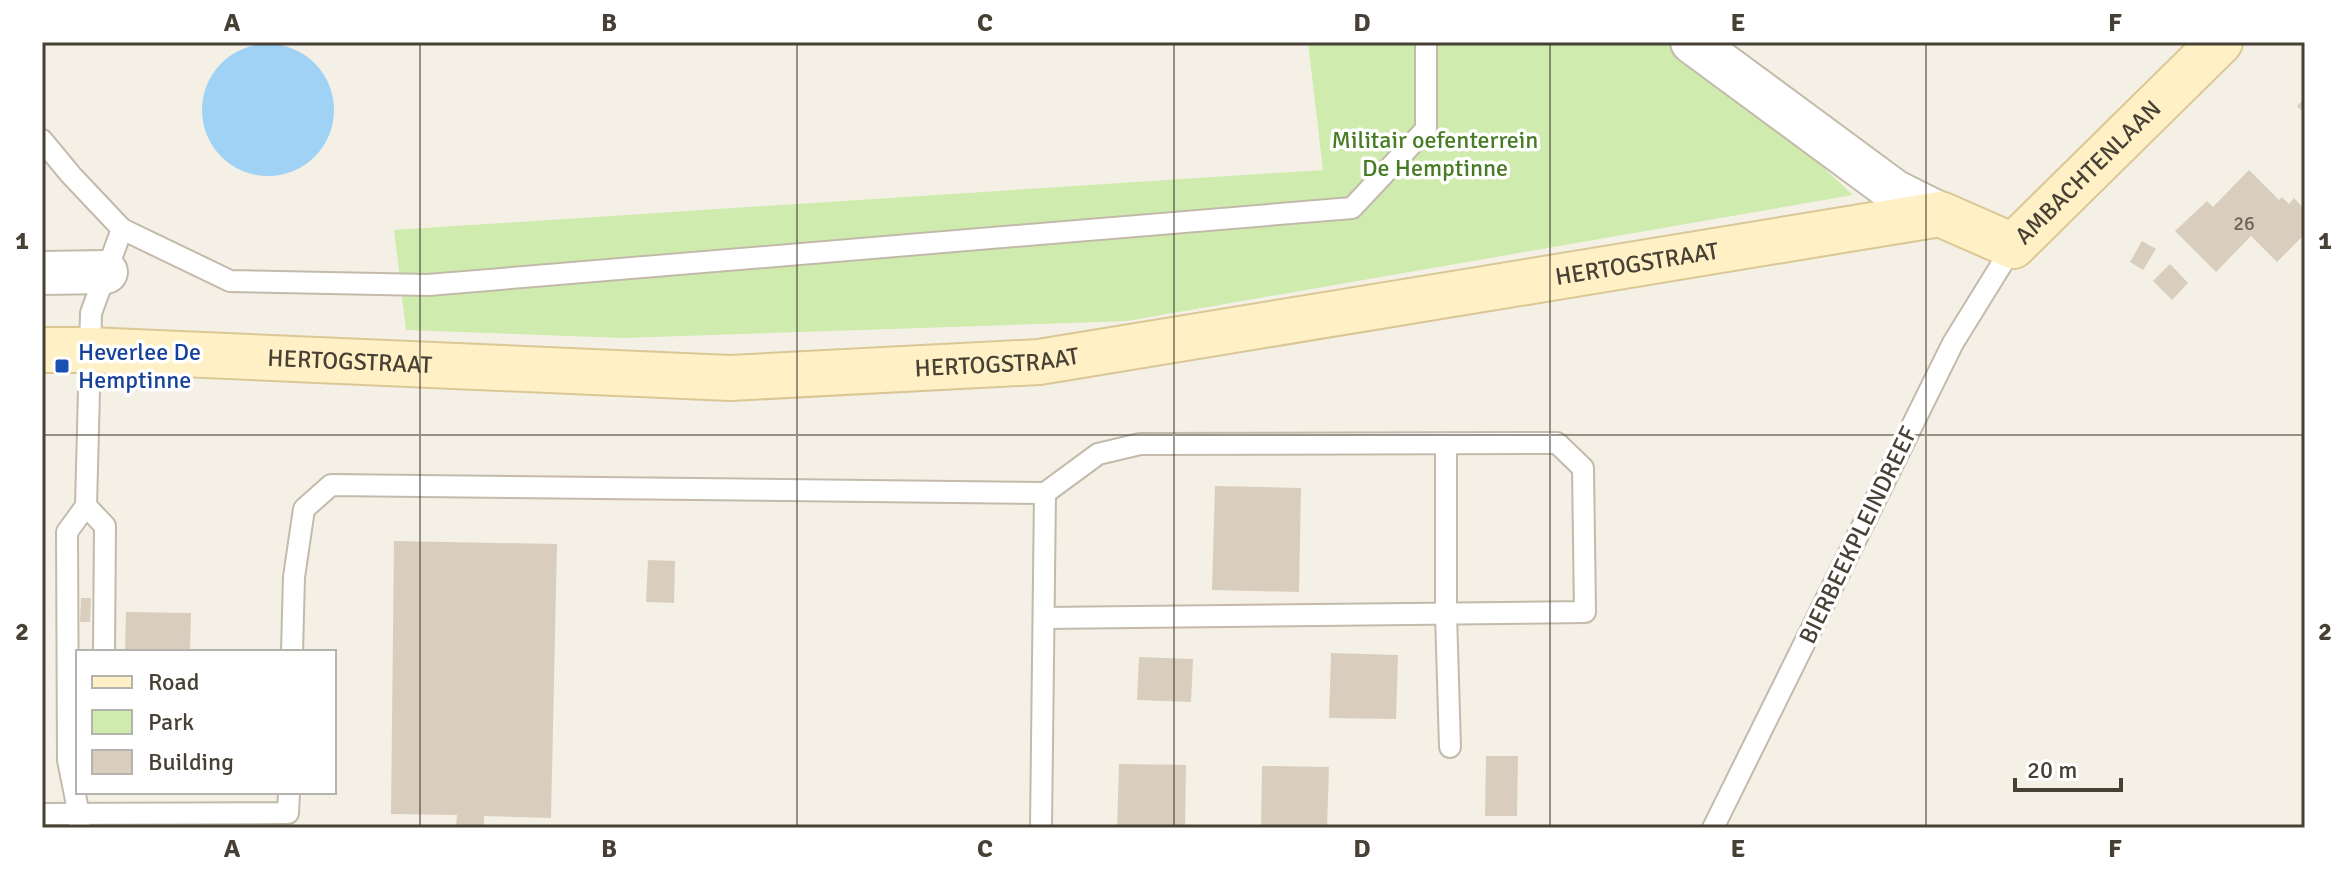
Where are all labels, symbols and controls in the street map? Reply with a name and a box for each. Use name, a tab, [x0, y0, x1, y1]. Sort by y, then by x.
text: A	[224, 7, 241, 39]
text: B	[601, 7, 617, 39]
text: C	[977, 7, 993, 39]
text: D	[1353, 7, 1371, 39]
text: E	[1731, 7, 1745, 39]
text: F	[2108, 7, 2122, 39]
street label: AMBACHTENLAAN	[2009, 94, 2167, 251]
park label: Militair oefenterrein De Hemptinne	[1332, 125, 1538, 183]
house number: 26	[2233, 211, 2255, 236]
text: 1	[15, 225, 29, 257]
text: 1	[2318, 225, 2332, 257]
street label: HERTOGSTRAAT	[1553, 236, 1721, 292]
place label: Heverlee De Hemptinne	[78, 337, 201, 395]
street label: HERTOGSTRAAT	[914, 341, 1082, 383]
street label: HERTOGSTRAAT	[267, 343, 433, 380]
marker: Heverlee De Hemptinne	[53, 357, 71, 375]
street label: BIERBEEKPLEINDREEF	[1792, 421, 1924, 649]
text: 2	[15, 616, 29, 648]
text: 2	[2318, 616, 2332, 648]
legend	[76, 650, 336, 794]
text: Road	[148, 667, 199, 697]
text: Park	[148, 707, 194, 737]
scale bar	[2015, 742, 2121, 792]
text: Building	[148, 747, 234, 777]
text: 20 m	[2027, 755, 2077, 785]
text: A	[224, 833, 241, 865]
text: B	[601, 833, 617, 865]
text: C	[977, 833, 993, 865]
text: D	[1353, 833, 1371, 865]
text: E	[1731, 833, 1745, 865]
text: F	[2108, 833, 2122, 865]

